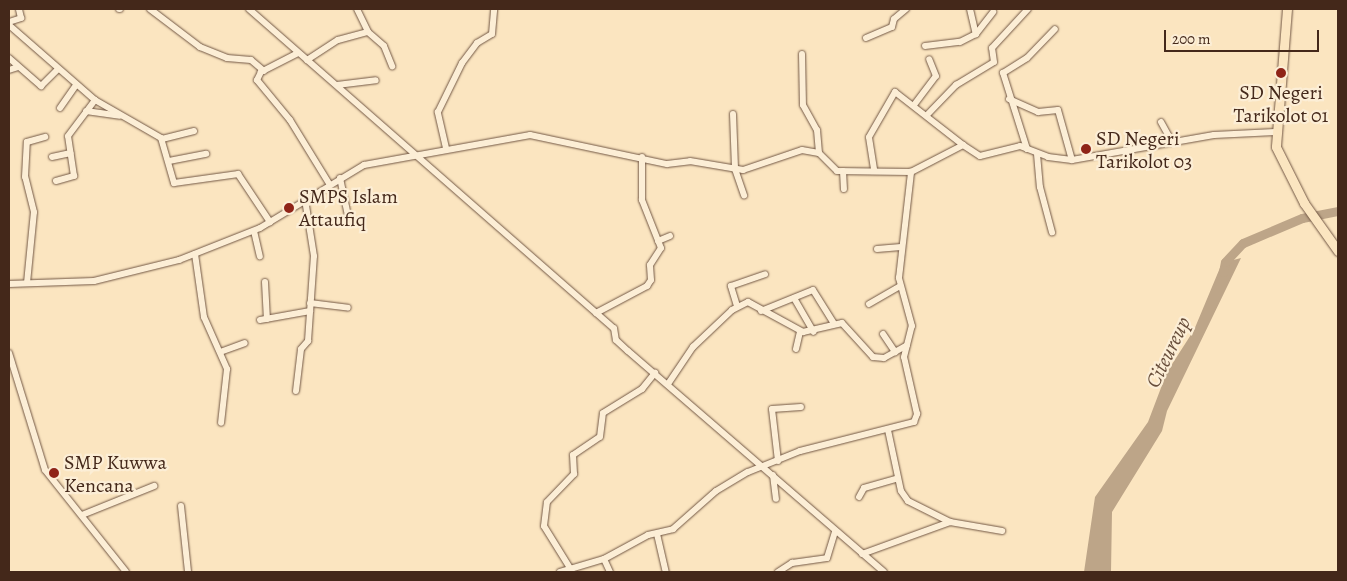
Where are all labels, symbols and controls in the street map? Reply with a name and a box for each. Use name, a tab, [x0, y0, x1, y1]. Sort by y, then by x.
scale bar	[1167, 20, 1322, 52]
text: 200 m	[1172, 29, 1211, 49]
marker: SD Negeri Tarikolot 01	[1275, 67, 1287, 79]
place label: SD Negeri Tarikolot 01	[1234, 81, 1328, 128]
place label: SD Negeri Tarikolot 03	[1096, 126, 1192, 173]
marker: SD Negeri Tarikolot 03	[1080, 143, 1092, 155]
place label: SMPS Islam Attaufiq	[299, 185, 398, 232]
marker: SMPS Islam Attaufiq	[283, 202, 295, 214]
water label: Citeureup	[1140, 312, 1196, 392]
place label: SMP Kuwwa Kencana	[64, 450, 167, 497]
marker: SMP Kuwwa Kencana	[48, 467, 60, 479]

